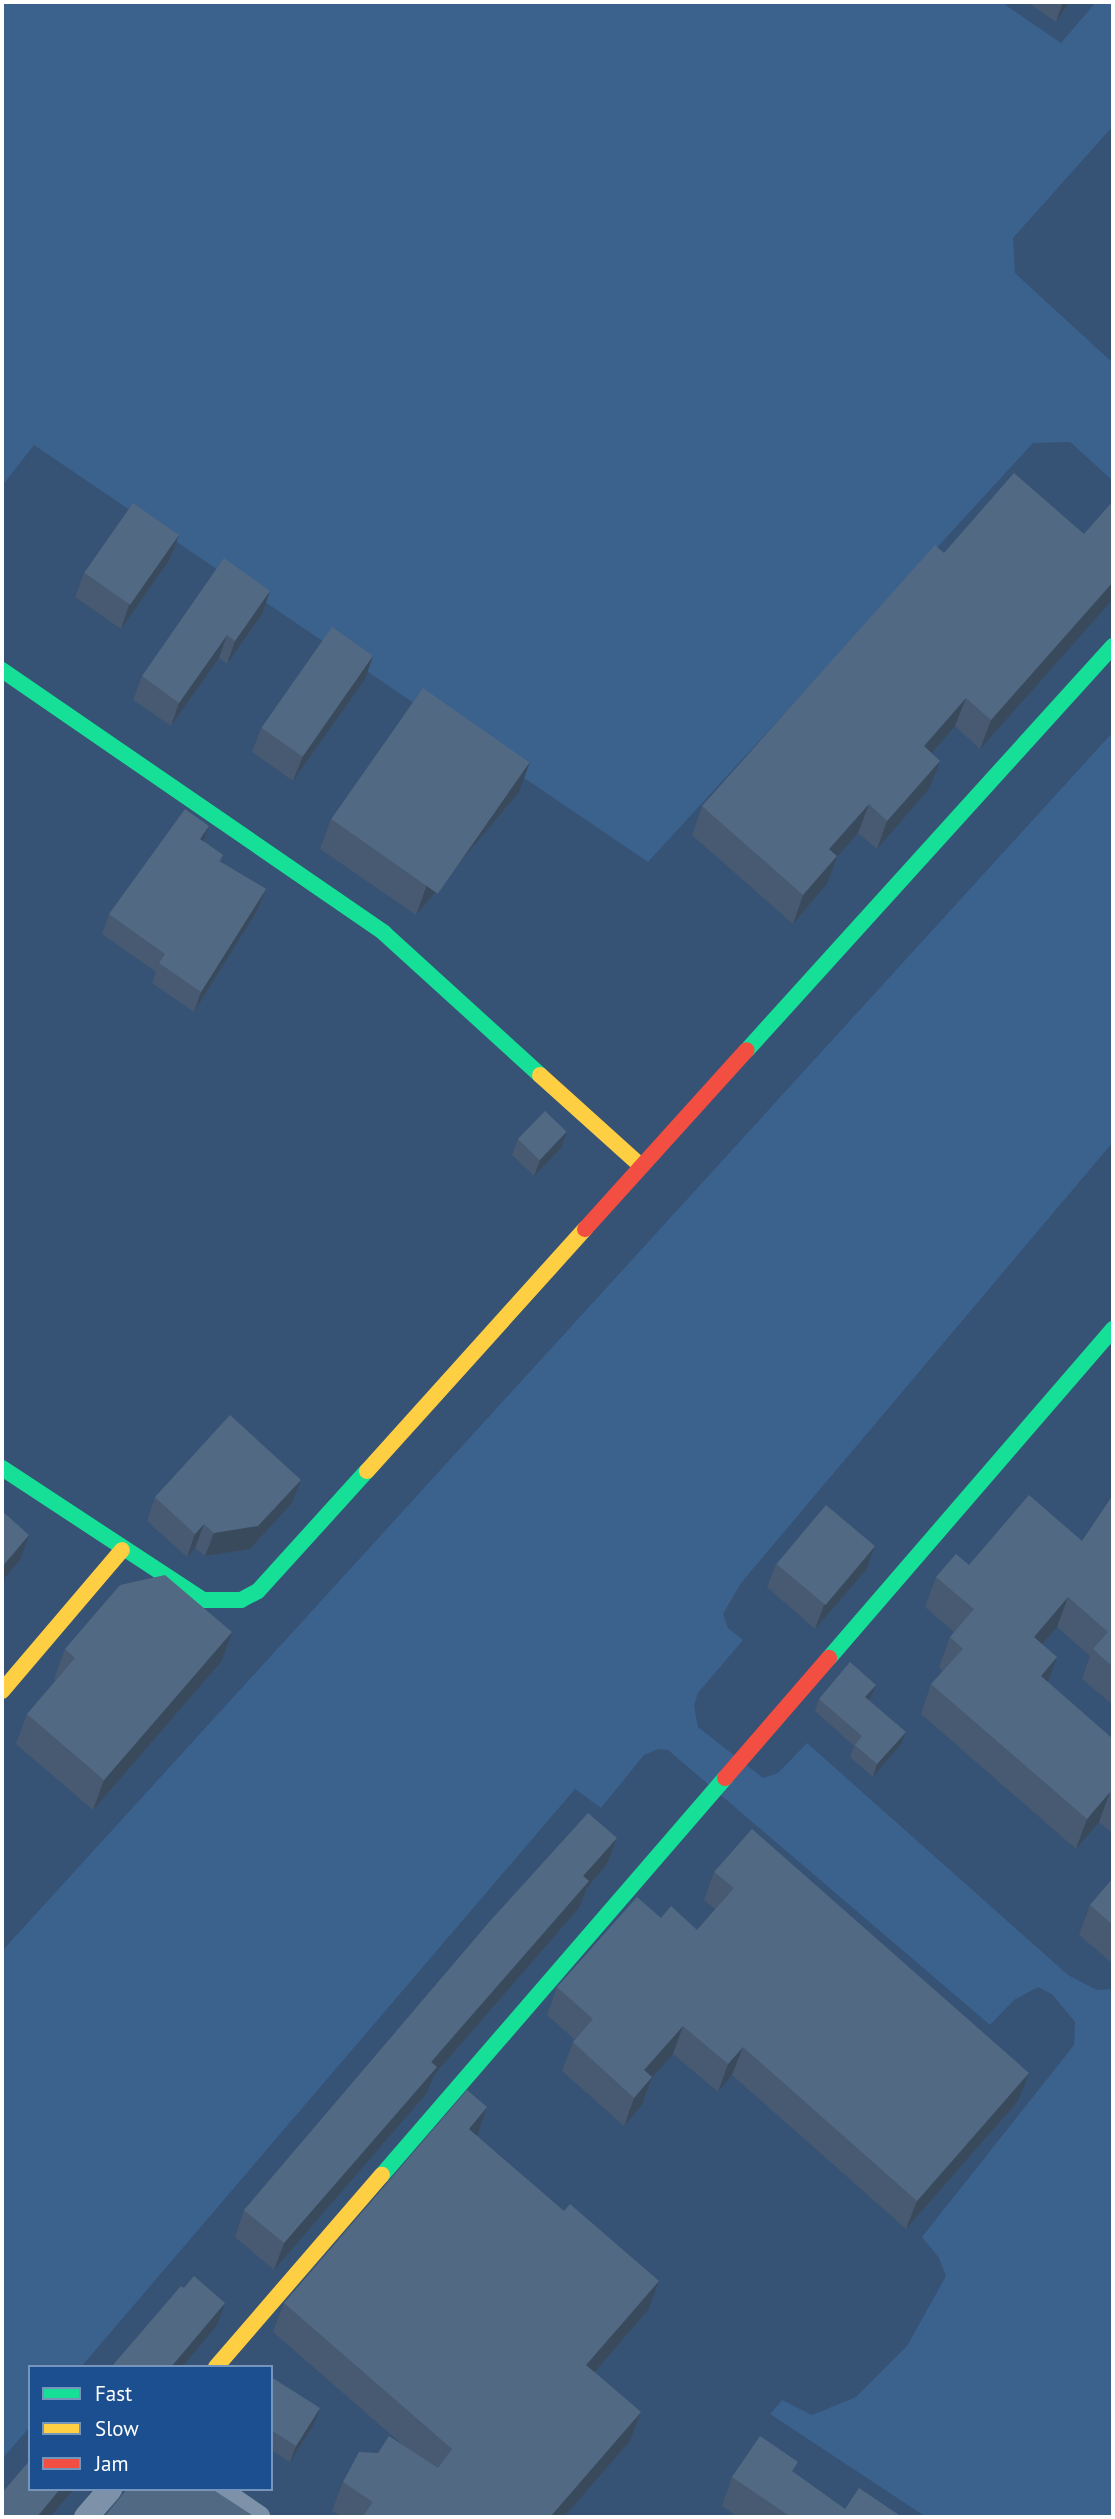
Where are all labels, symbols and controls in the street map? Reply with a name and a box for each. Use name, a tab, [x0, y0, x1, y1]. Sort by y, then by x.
legend	[28, 2365, 273, 2491]
text: Fast	[95, 2380, 132, 2407]
text: Slow	[95, 2415, 139, 2442]
text: Jam	[95, 2450, 129, 2477]

